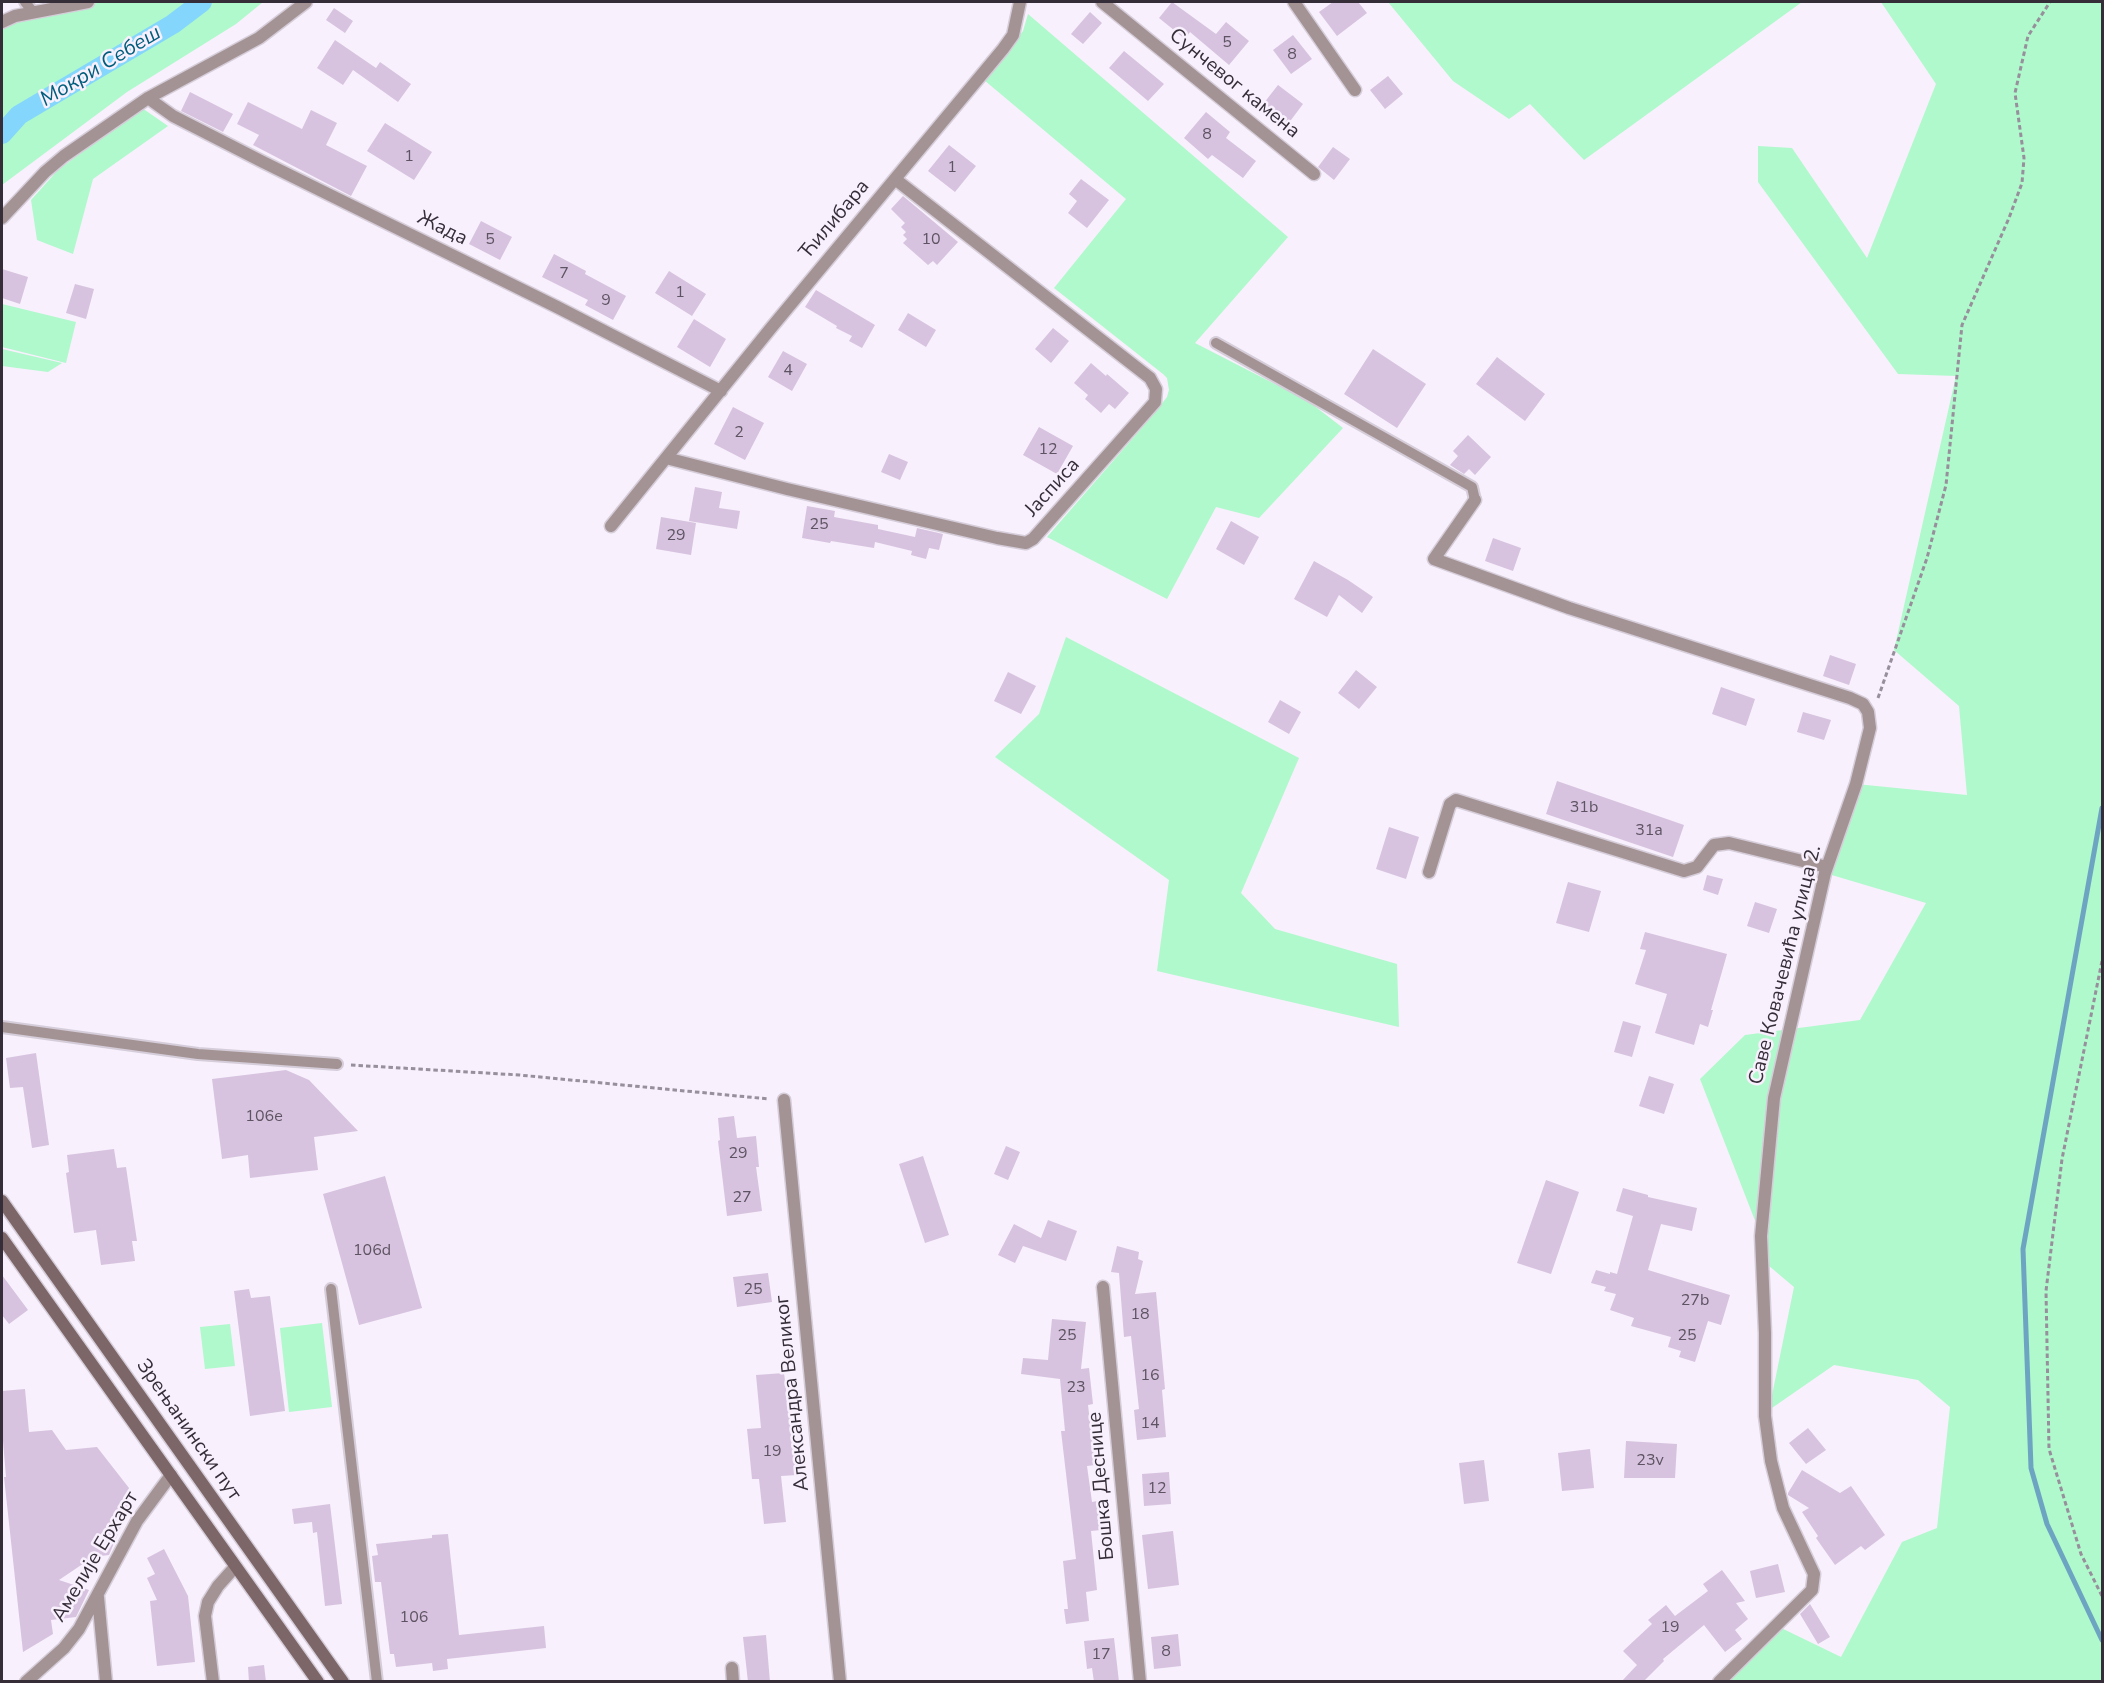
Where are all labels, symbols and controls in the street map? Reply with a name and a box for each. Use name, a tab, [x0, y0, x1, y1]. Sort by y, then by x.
water label: Мокри Себеш	[36, 21, 166, 113]
street label: Сунчевог камена	[1164, 24, 1304, 144]
house number: 5	[1222, 33, 1232, 53]
house number: 8	[1287, 45, 1297, 65]
house number: 8	[1202, 125, 1212, 145]
house number: 1	[404, 147, 414, 167]
house number: 1	[947, 158, 957, 178]
street label: Ћилибара	[795, 175, 875, 265]
street label: Жада	[413, 207, 471, 251]
house number: 5	[485, 230, 495, 250]
house number: 10	[921, 230, 941, 250]
house number: 7	[559, 264, 569, 284]
house number: 1	[675, 283, 685, 303]
house number: 9	[601, 291, 611, 311]
house number: 4	[783, 361, 793, 381]
house number: 2	[734, 423, 744, 443]
house number: 12	[1038, 440, 1058, 460]
street label: Јасписа	[1021, 454, 1085, 522]
house number: 25	[809, 515, 829, 535]
house number: 29	[666, 526, 686, 546]
house number: 31b	[1570, 798, 1598, 818]
house number: 31a	[1635, 821, 1663, 841]
street label: Саве Ковачевића улица 2.	[1745, 843, 1827, 1087]
house number: 106e	[245, 1107, 283, 1127]
house number: 29	[728, 1144, 748, 1164]
house number: 27	[732, 1188, 752, 1208]
house number: 106d	[353, 1241, 391, 1261]
house number: 25	[743, 1280, 763, 1300]
house number: 27b	[1681, 1291, 1709, 1311]
street label: Александра Великог	[771, 1294, 815, 1492]
house number: 18	[1130, 1305, 1150, 1325]
house number: 25	[1057, 1326, 1077, 1346]
house number: 25	[1677, 1326, 1697, 1346]
street label: Зрењанински пут	[130, 1355, 246, 1505]
house number: 16	[1140, 1366, 1160, 1386]
house number: 23	[1066, 1378, 1086, 1398]
street label: Бошка Деснице	[1084, 1411, 1120, 1561]
house number: 14	[1140, 1414, 1160, 1434]
house number: 19	[762, 1442, 782, 1462]
house number: 23v	[1636, 1451, 1664, 1471]
house number: 12	[1147, 1479, 1167, 1499]
street label: Амелије Ерхарт	[48, 1487, 144, 1627]
house number: 106	[400, 1608, 428, 1628]
house number: 19	[1660, 1618, 1680, 1638]
house number: 8	[1161, 1642, 1171, 1662]
house number: 17	[1091, 1645, 1111, 1665]

